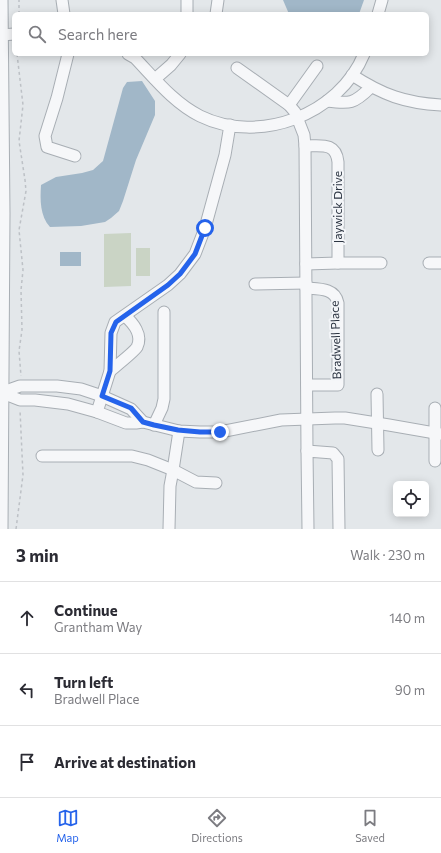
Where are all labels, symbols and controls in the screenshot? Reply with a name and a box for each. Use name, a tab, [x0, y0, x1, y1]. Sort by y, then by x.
search box	[12, 12, 429, 56]
icon: search	[26, 23, 48, 45]
text: Search here	[58, 25, 137, 43]
street label: Jaywick Drive	[330, 171, 345, 243]
route start	[196, 219, 214, 237]
street label: Bradwell Place	[327, 300, 343, 380]
route end	[211, 423, 229, 441]
map controls	[393, 481, 429, 517]
button: locate	[393, 481, 429, 517]
text: 3 min	[16, 545, 59, 566]
text: Walk · 230 m	[350, 547, 425, 563]
text: Continue	[54, 601, 118, 619]
icon: ahead	[16, 607, 38, 629]
text: 140 m	[389, 610, 425, 626]
text: Grantham Way	[54, 619, 142, 635]
text: Turn left	[54, 673, 113, 691]
icon: left	[16, 679, 38, 701]
text: 90 m	[395, 682, 425, 698]
text: Bradwell Place	[54, 691, 139, 707]
icon: arrive	[16, 751, 38, 773]
text: Arrive at destination	[54, 753, 196, 771]
tab: Map	[56, 807, 79, 844]
tab: Directions	[191, 807, 243, 844]
tab: Saved	[355, 807, 385, 844]

